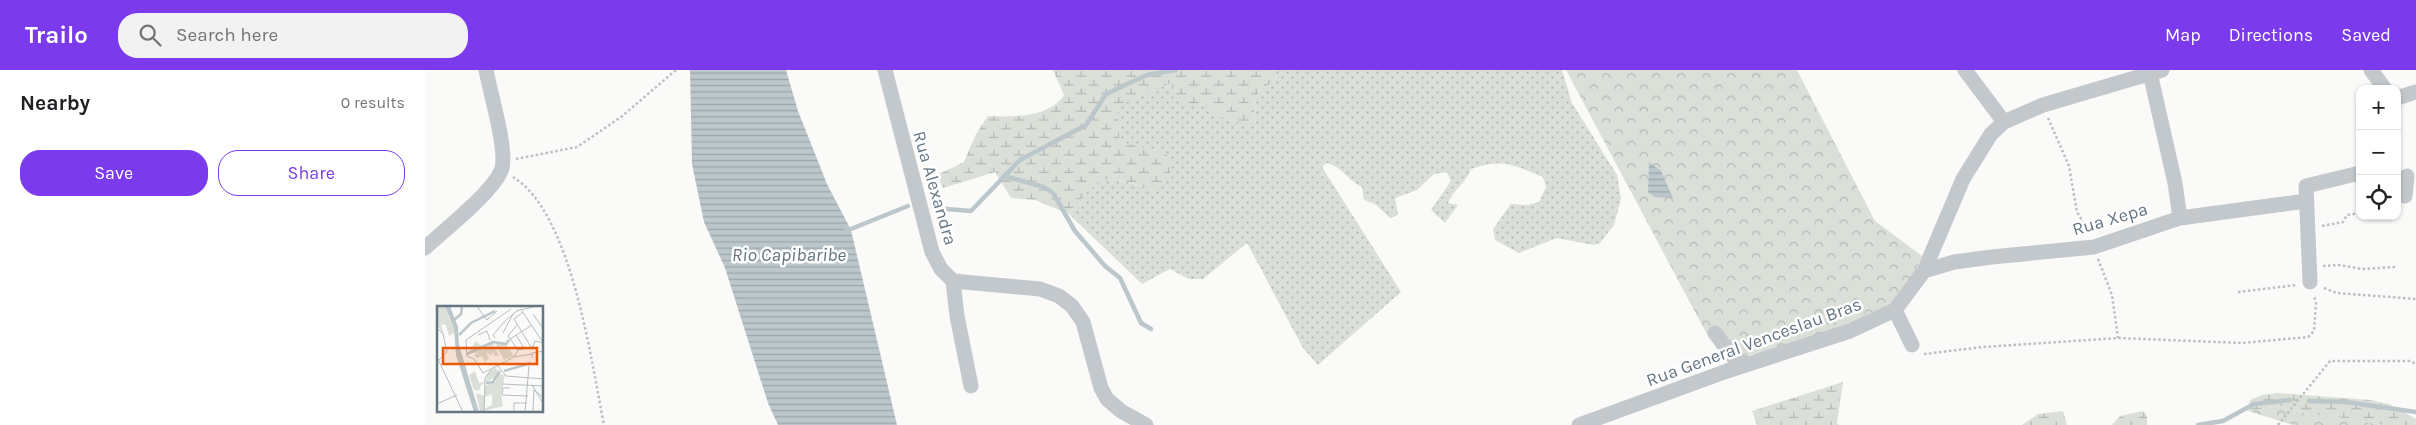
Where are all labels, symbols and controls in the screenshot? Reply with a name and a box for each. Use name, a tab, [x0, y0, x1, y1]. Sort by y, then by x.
search box	[118, 13, 468, 58]
text: Trailo	[25, 21, 88, 49]
icon: search	[136, 21, 164, 49]
text: Search here	[176, 24, 278, 46]
text: Map	[2165, 24, 2201, 46]
text: Directions	[2229, 24, 2313, 46]
text: Saved	[2341, 24, 2391, 46]
map controls	[2356, 85, 2401, 220]
button: +	[2356, 85, 2401, 130]
text: Nearby	[20, 91, 90, 115]
text: 0 results	[341, 93, 405, 112]
street label: Rua Alexandra	[908, 128, 962, 248]
button: −	[2356, 130, 2401, 175]
button: Save	[20, 150, 208, 196]
button: Share	[218, 150, 405, 196]
button: locate	[2356, 175, 2401, 220]
street label: Rua Xepa	[2070, 198, 2150, 240]
water label: Rio Capibaribe	[732, 244, 846, 266]
street label: Rua General Venceslau Bras	[1643, 293, 1865, 391]
inset map	[437, 306, 544, 412]

